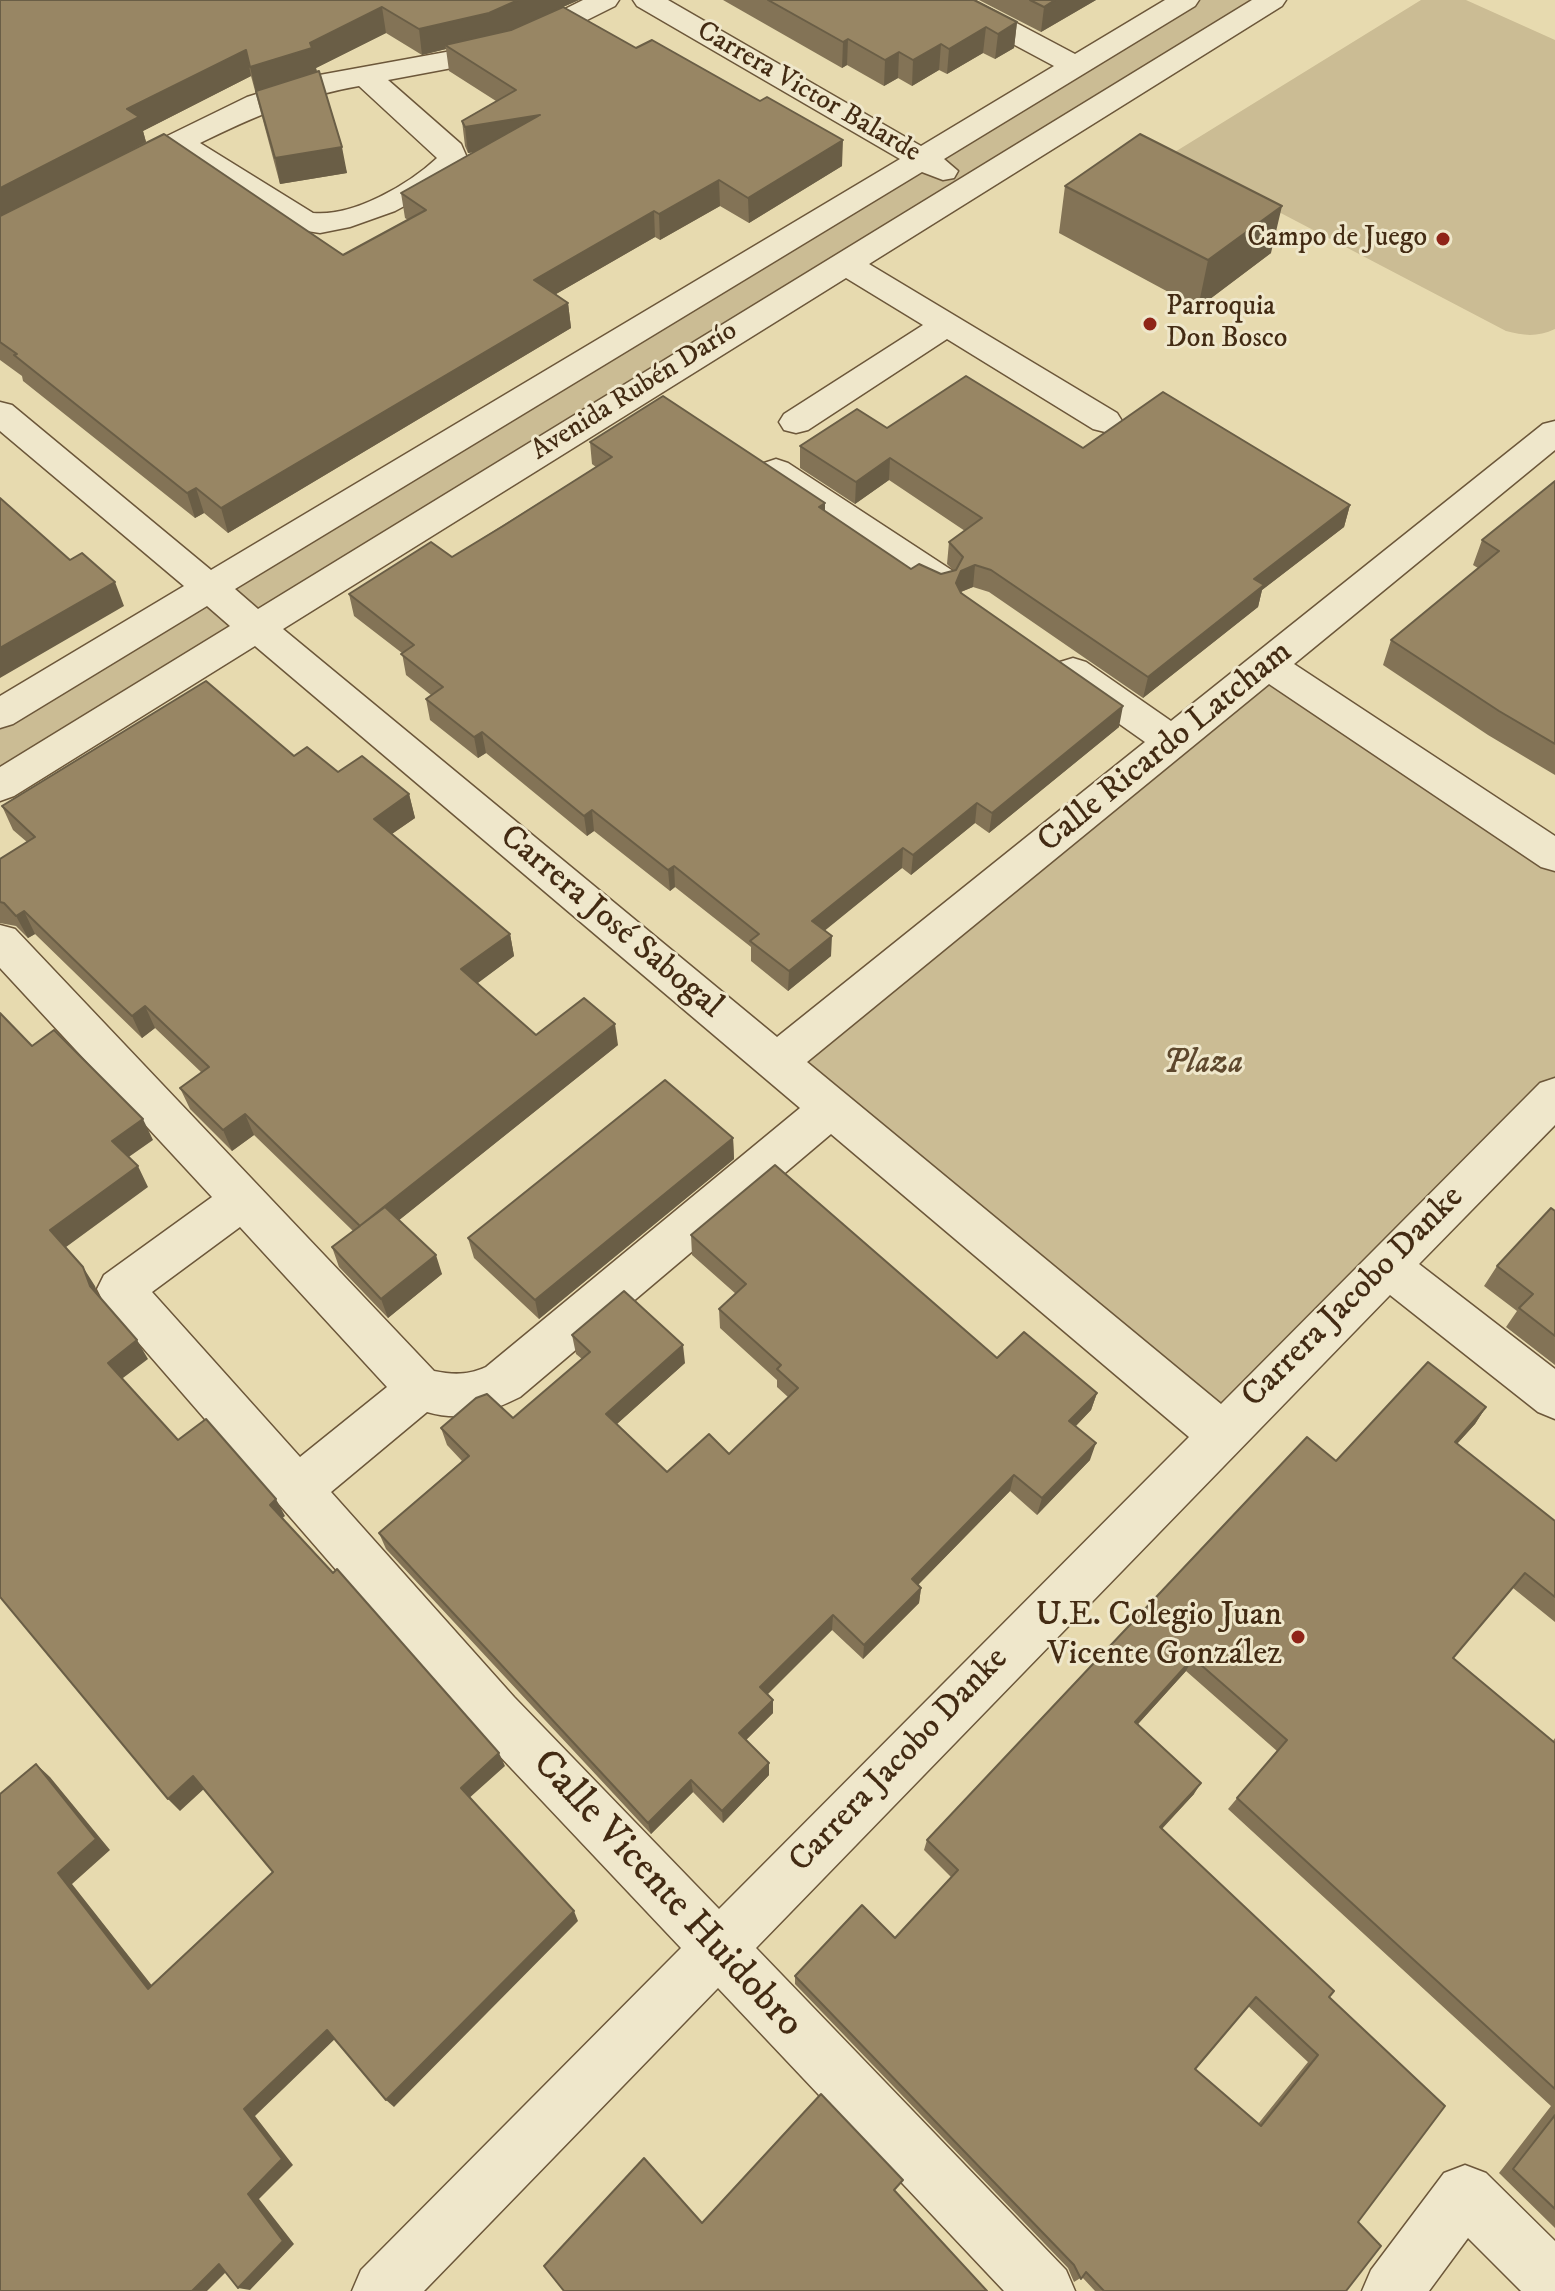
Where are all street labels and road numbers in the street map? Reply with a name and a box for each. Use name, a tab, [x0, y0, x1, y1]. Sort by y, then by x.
street label: Carrera Victor Balarde	[690, 15, 926, 171]
street label: Avenida Rubén Darío	[526, 315, 744, 469]
street label: Calle Ricardo Latcham	[1031, 633, 1301, 863]
street label: Carrera José Sabogal	[490, 818, 730, 1028]
street label: Carrera Jacobo Danke	[1234, 1178, 1474, 1418]
street label: Carrera Jacobo Danke	[782, 1640, 1018, 1882]
street label: Calle Vicente Huidobro	[520, 1741, 812, 2049]

